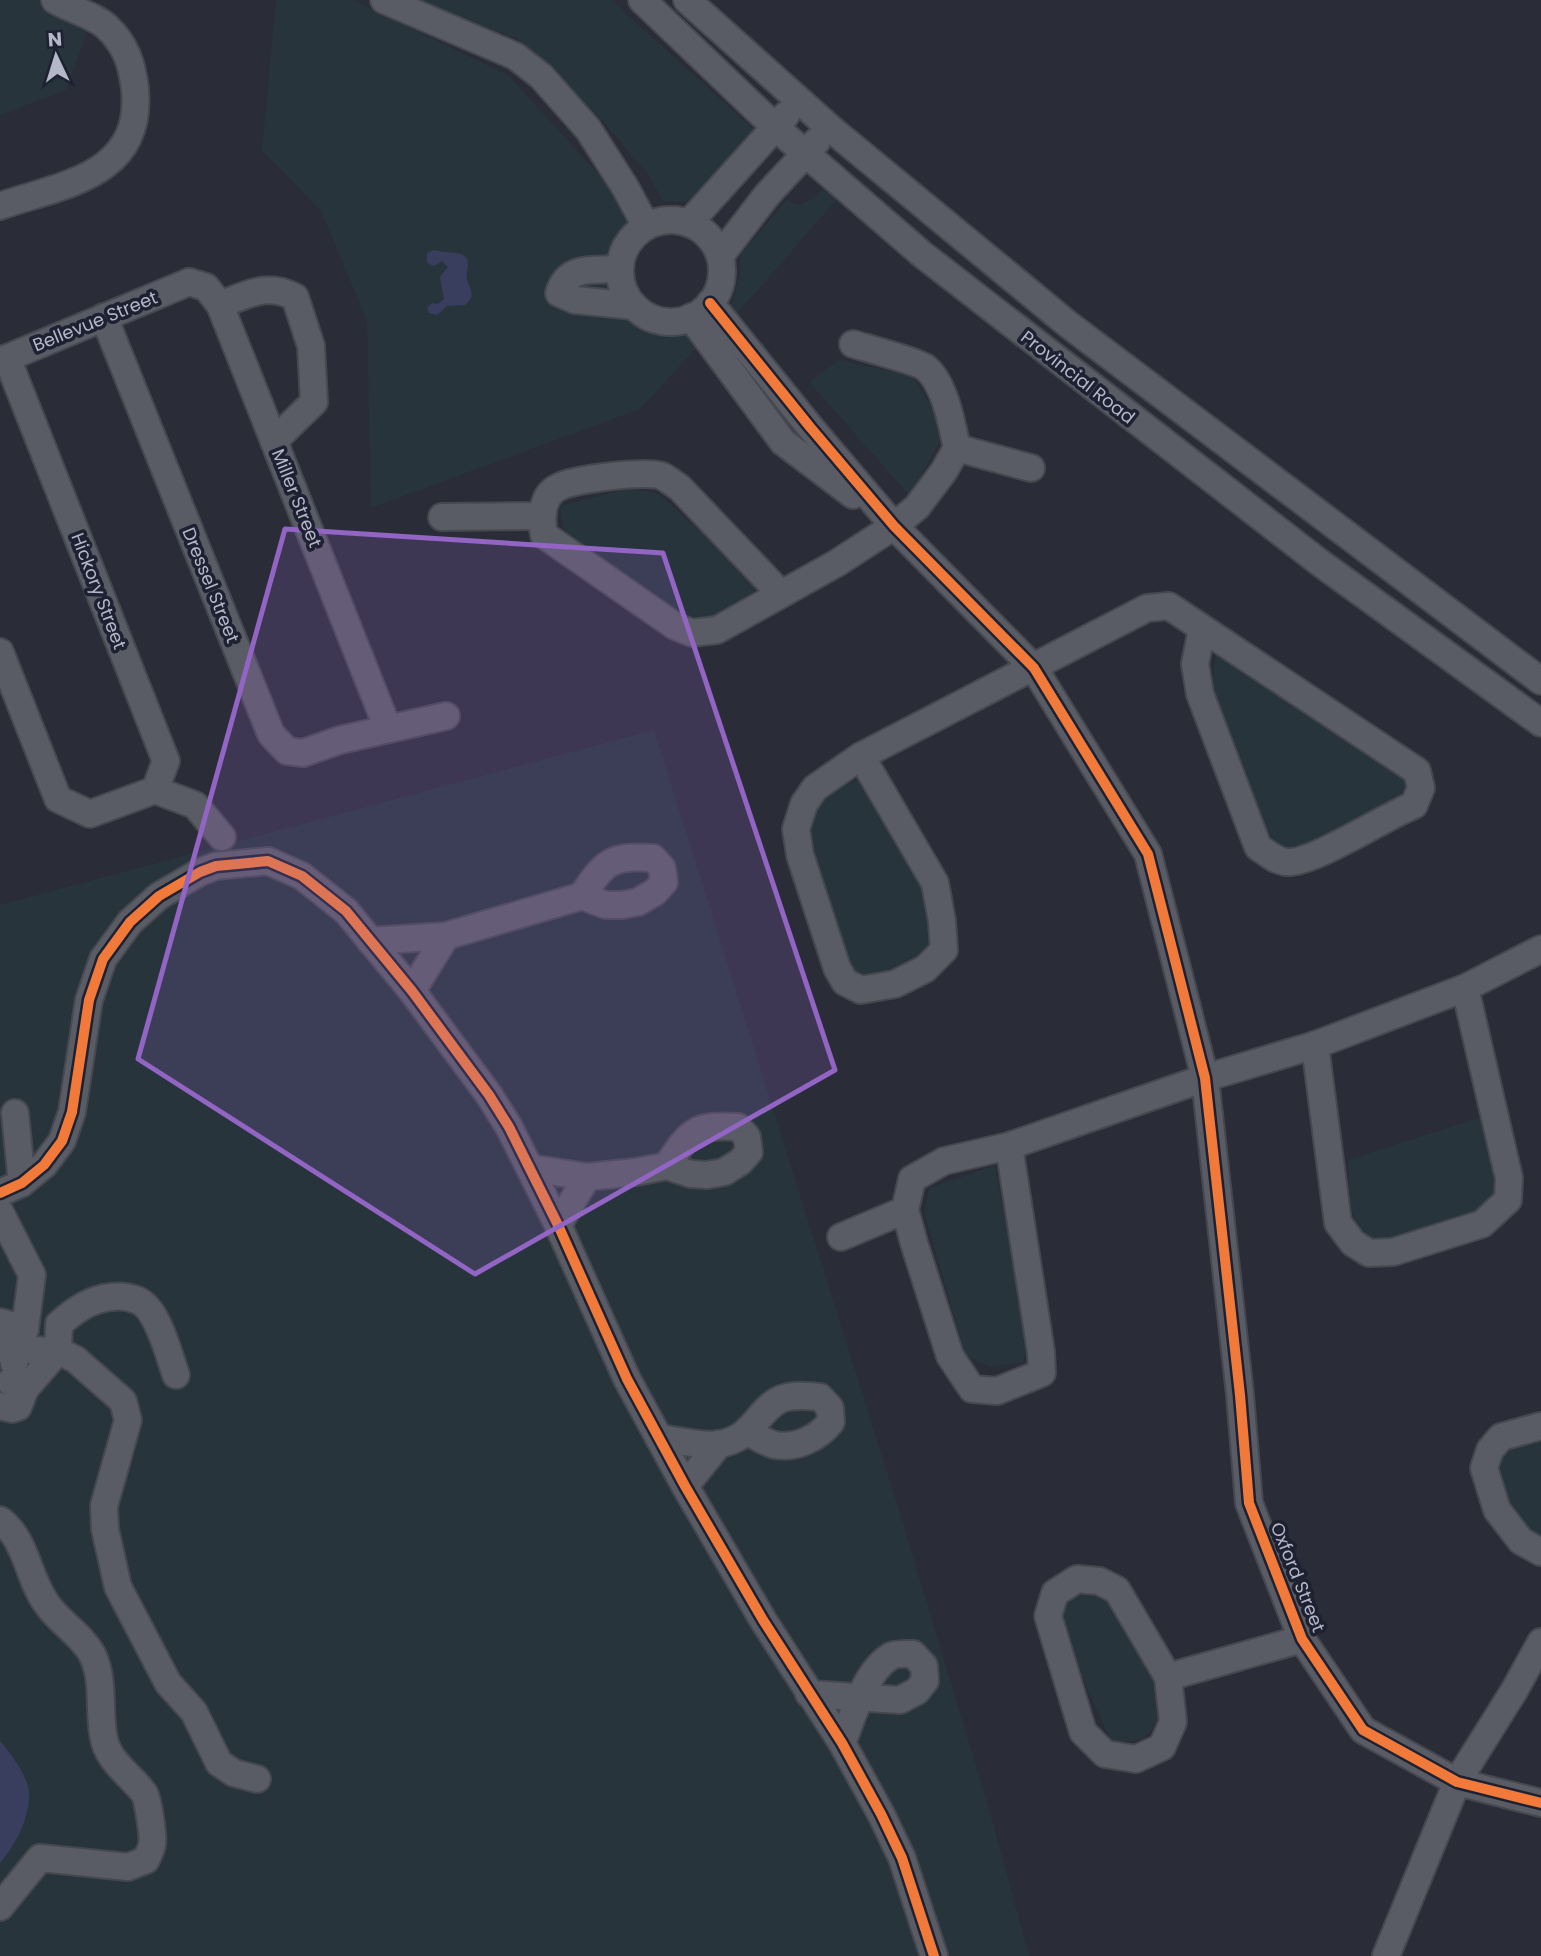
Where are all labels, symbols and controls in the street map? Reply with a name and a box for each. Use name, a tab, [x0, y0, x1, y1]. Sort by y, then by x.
north arrow	[21, 21, 91, 91]
text: N	[47, 26, 63, 54]
street label: Bellevue Street	[29, 285, 161, 357]
street label: Provincial Road	[1016, 325, 1140, 429]
street label: Miller Street	[266, 445, 328, 551]
street label: Dressel Street	[176, 524, 246, 646]
street label: Hickory Street	[65, 529, 133, 653]
street label: Oxford Street	[1265, 1518, 1331, 1636]

